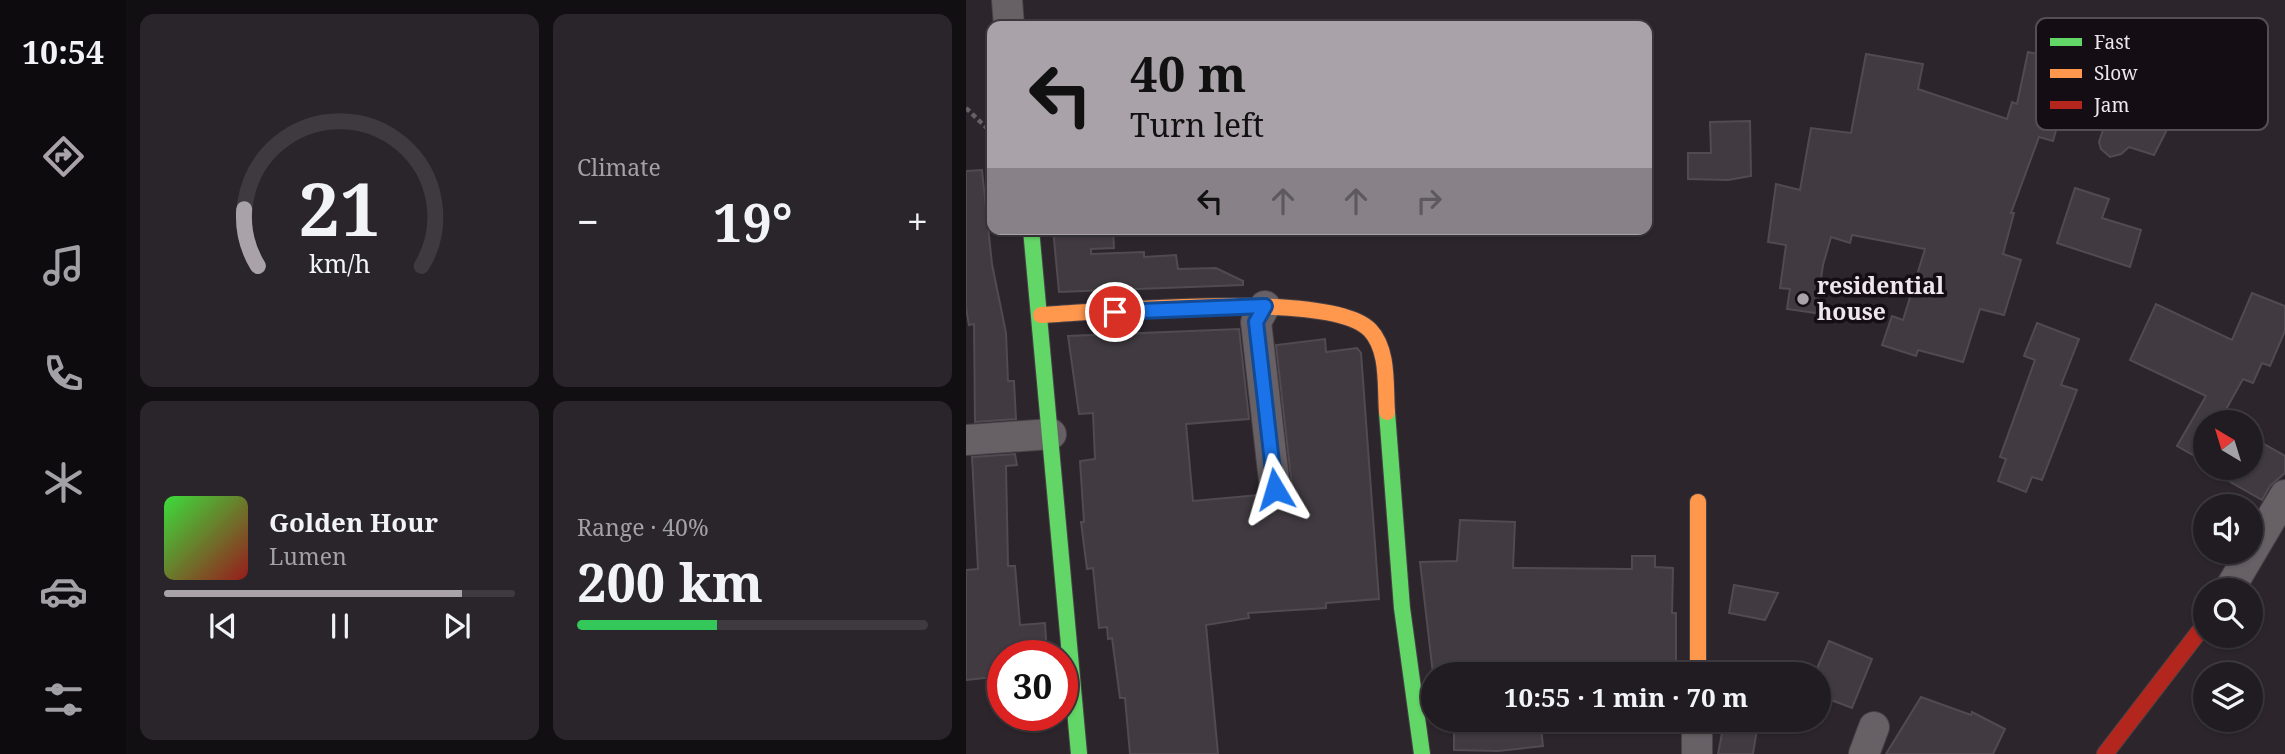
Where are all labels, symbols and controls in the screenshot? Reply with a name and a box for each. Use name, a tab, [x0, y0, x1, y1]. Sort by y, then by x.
legend	[2036, 18, 2268, 130]
text: Fast	[2094, 29, 2131, 55]
text: 10:54	[22, 30, 104, 73]
text: 40 m	[1130, 40, 1246, 106]
icon: left	[1015, 49, 1106, 140]
text: Slow	[2094, 60, 2138, 86]
text: Jam	[2093, 92, 2129, 118]
text: Turn left	[1130, 103, 1264, 146]
icon: directions	[39, 132, 88, 181]
text: Climate	[577, 151, 661, 183]
text: 21	[298, 159, 381, 258]
icon: left	[1191, 182, 1229, 220]
icon: ahead	[1264, 182, 1302, 220]
icon: ahead	[1337, 182, 1375, 220]
icon: right	[1410, 182, 1448, 220]
text: 19°	[713, 186, 793, 257]
text: −	[577, 195, 599, 247]
text: +	[907, 195, 928, 247]
icon: music	[39, 241, 88, 290]
text: km/h	[309, 246, 370, 280]
place label: residential house	[1817, 269, 1944, 327]
pin	[1085, 282, 1145, 342]
marker: residential house	[1795, 291, 1811, 307]
icon: arrive	[1096, 293, 1134, 331]
icon: phone	[39, 349, 88, 398]
north arrow	[2193, 410, 2263, 480]
map controls	[2193, 410, 2263, 732]
position arrow	[1238, 452, 1312, 526]
icon: climate	[39, 458, 88, 507]
button: sound	[2193, 494, 2263, 564]
text: Golden Hour	[269, 504, 438, 540]
text: Range · 40%	[577, 511, 709, 543]
text: Lumen	[269, 540, 347, 572]
text: 200 km	[577, 546, 763, 617]
icon: car	[39, 567, 88, 616]
button: search	[2193, 578, 2263, 648]
icon: previous	[204, 607, 242, 645]
icon: pause	[321, 607, 359, 645]
icon: next	[438, 607, 476, 645]
speed limit sign: 30	[987, 640, 1078, 731]
button: layers	[2193, 662, 2263, 732]
icon: filters	[39, 675, 88, 724]
text: 10:55 · 1 min · 70 m	[1504, 679, 1748, 715]

